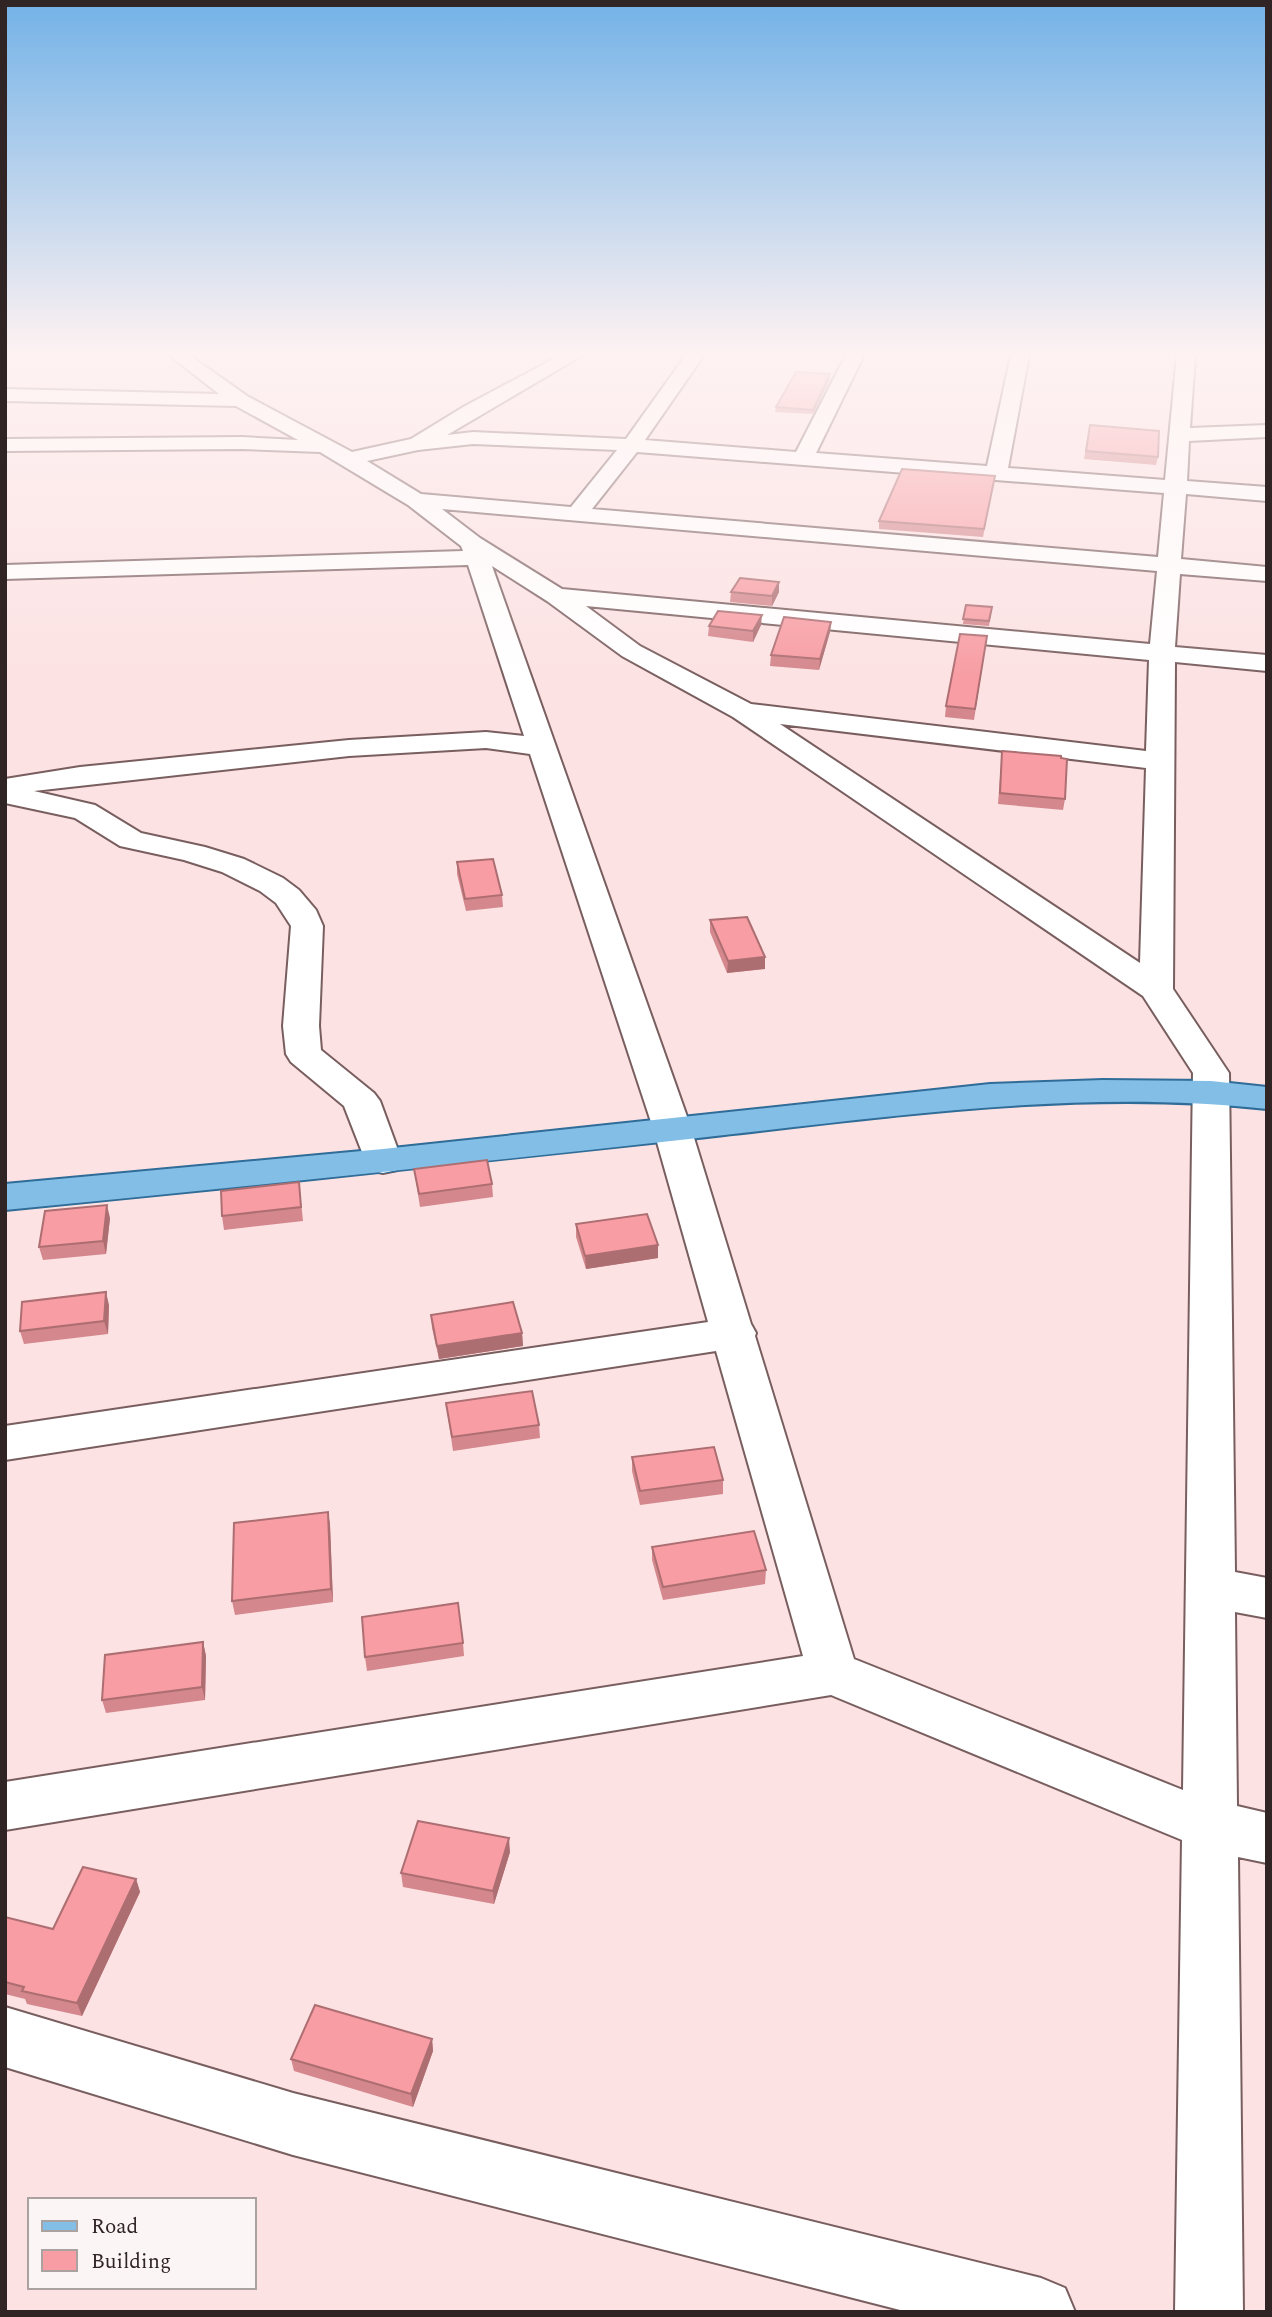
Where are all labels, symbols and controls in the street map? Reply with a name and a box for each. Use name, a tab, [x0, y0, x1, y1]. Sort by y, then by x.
legend	[28, 2198, 256, 2289]
text: Road	[91, 2211, 138, 2243]
text: Building	[91, 2246, 171, 2278]

